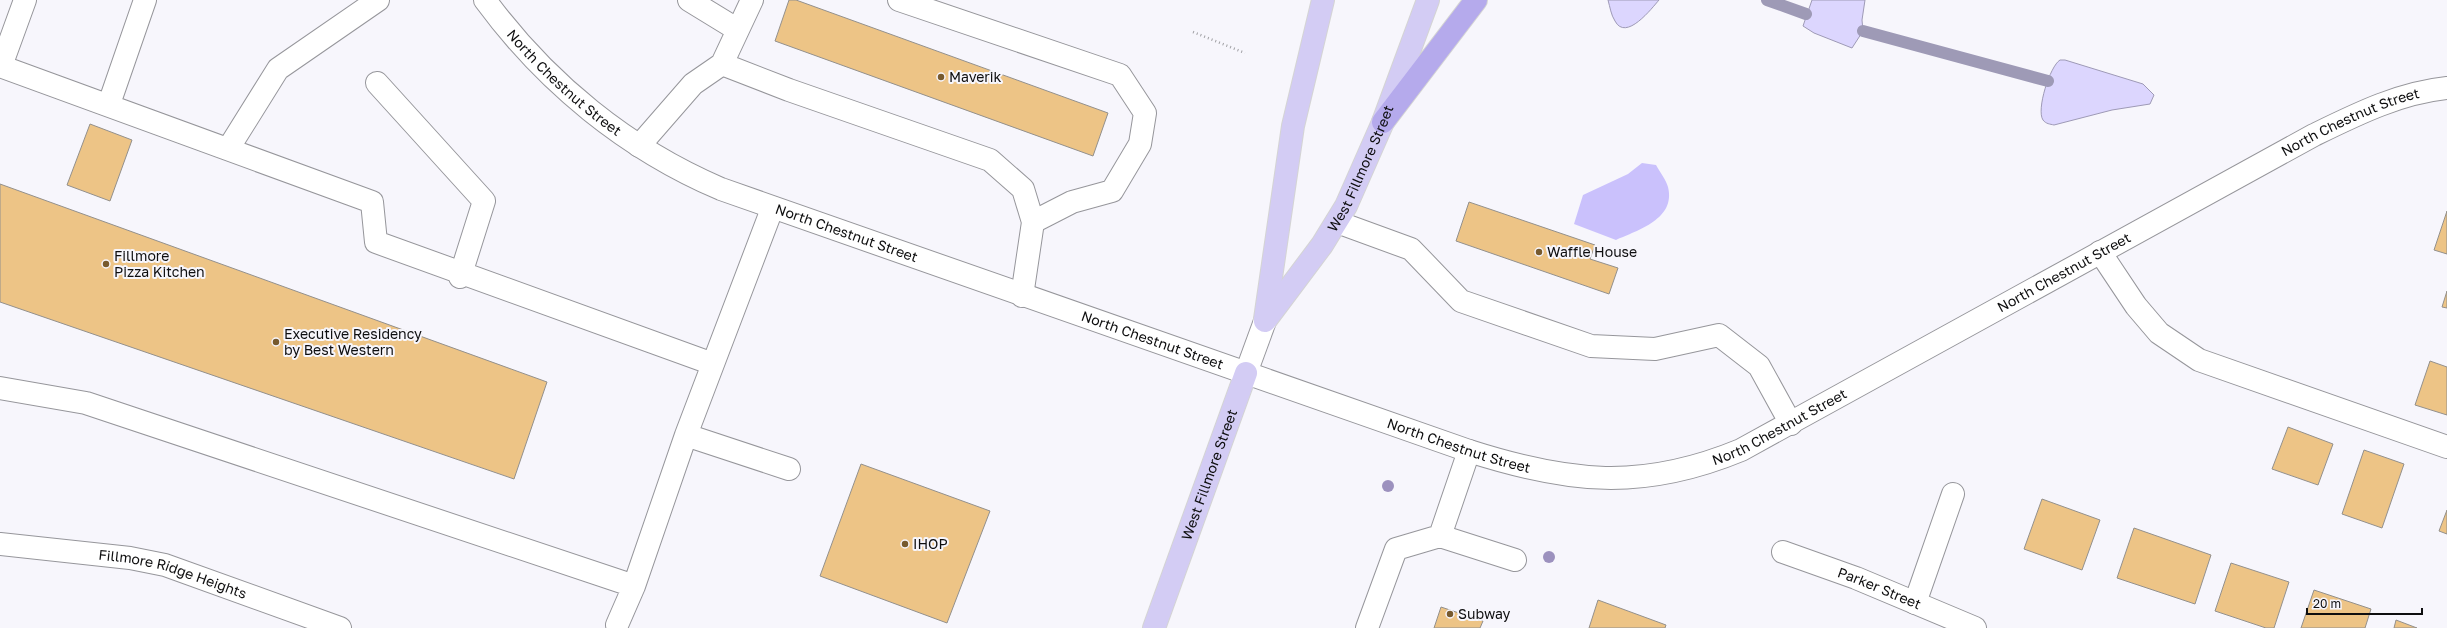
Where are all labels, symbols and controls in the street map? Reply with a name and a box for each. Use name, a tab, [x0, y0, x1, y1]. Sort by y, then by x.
street label: North Chestnut Street	[504, 26, 625, 139]
place label: Maverik	[949, 68, 1002, 85]
marker: Maverik	[936, 72, 946, 82]
street label: North Chestnut Street	[2278, 84, 2421, 159]
street label: West Fillmore Street	[1323, 103, 1397, 235]
street label: North Chestnut Street	[773, 200, 920, 265]
street label: North Chestnut Street	[1994, 229, 2133, 315]
place label: Waffle House	[1547, 243, 1637, 260]
place label: Fillmore Pizza Kitchen	[114, 247, 205, 280]
marker: Waffle House	[1534, 247, 1544, 257]
marker: Fillmore Pizza Kitchen	[101, 259, 111, 269]
street label: North Chestnut Street	[1079, 307, 1226, 372]
place label: Executive Residency by Best Western	[284, 325, 422, 358]
marker: Executive Residency by Best Western	[271, 337, 281, 347]
street label: North Chestnut Street	[1710, 385, 1849, 468]
street label: West Fillmore Street	[1177, 407, 1240, 542]
street label: North Chestnut Street	[1385, 414, 1532, 476]
place label: IHOP	[913, 535, 948, 552]
marker: IHOP	[900, 539, 910, 549]
street label: Fillmore Ridge Heights	[98, 546, 249, 602]
street label: Parker Street	[1836, 563, 1924, 612]
scale bar	[2307, 590, 2422, 616]
text: 20 m	[2313, 596, 2341, 611]
place label: Subway	[1458, 605, 1511, 622]
marker: Subway	[1445, 609, 1455, 619]

